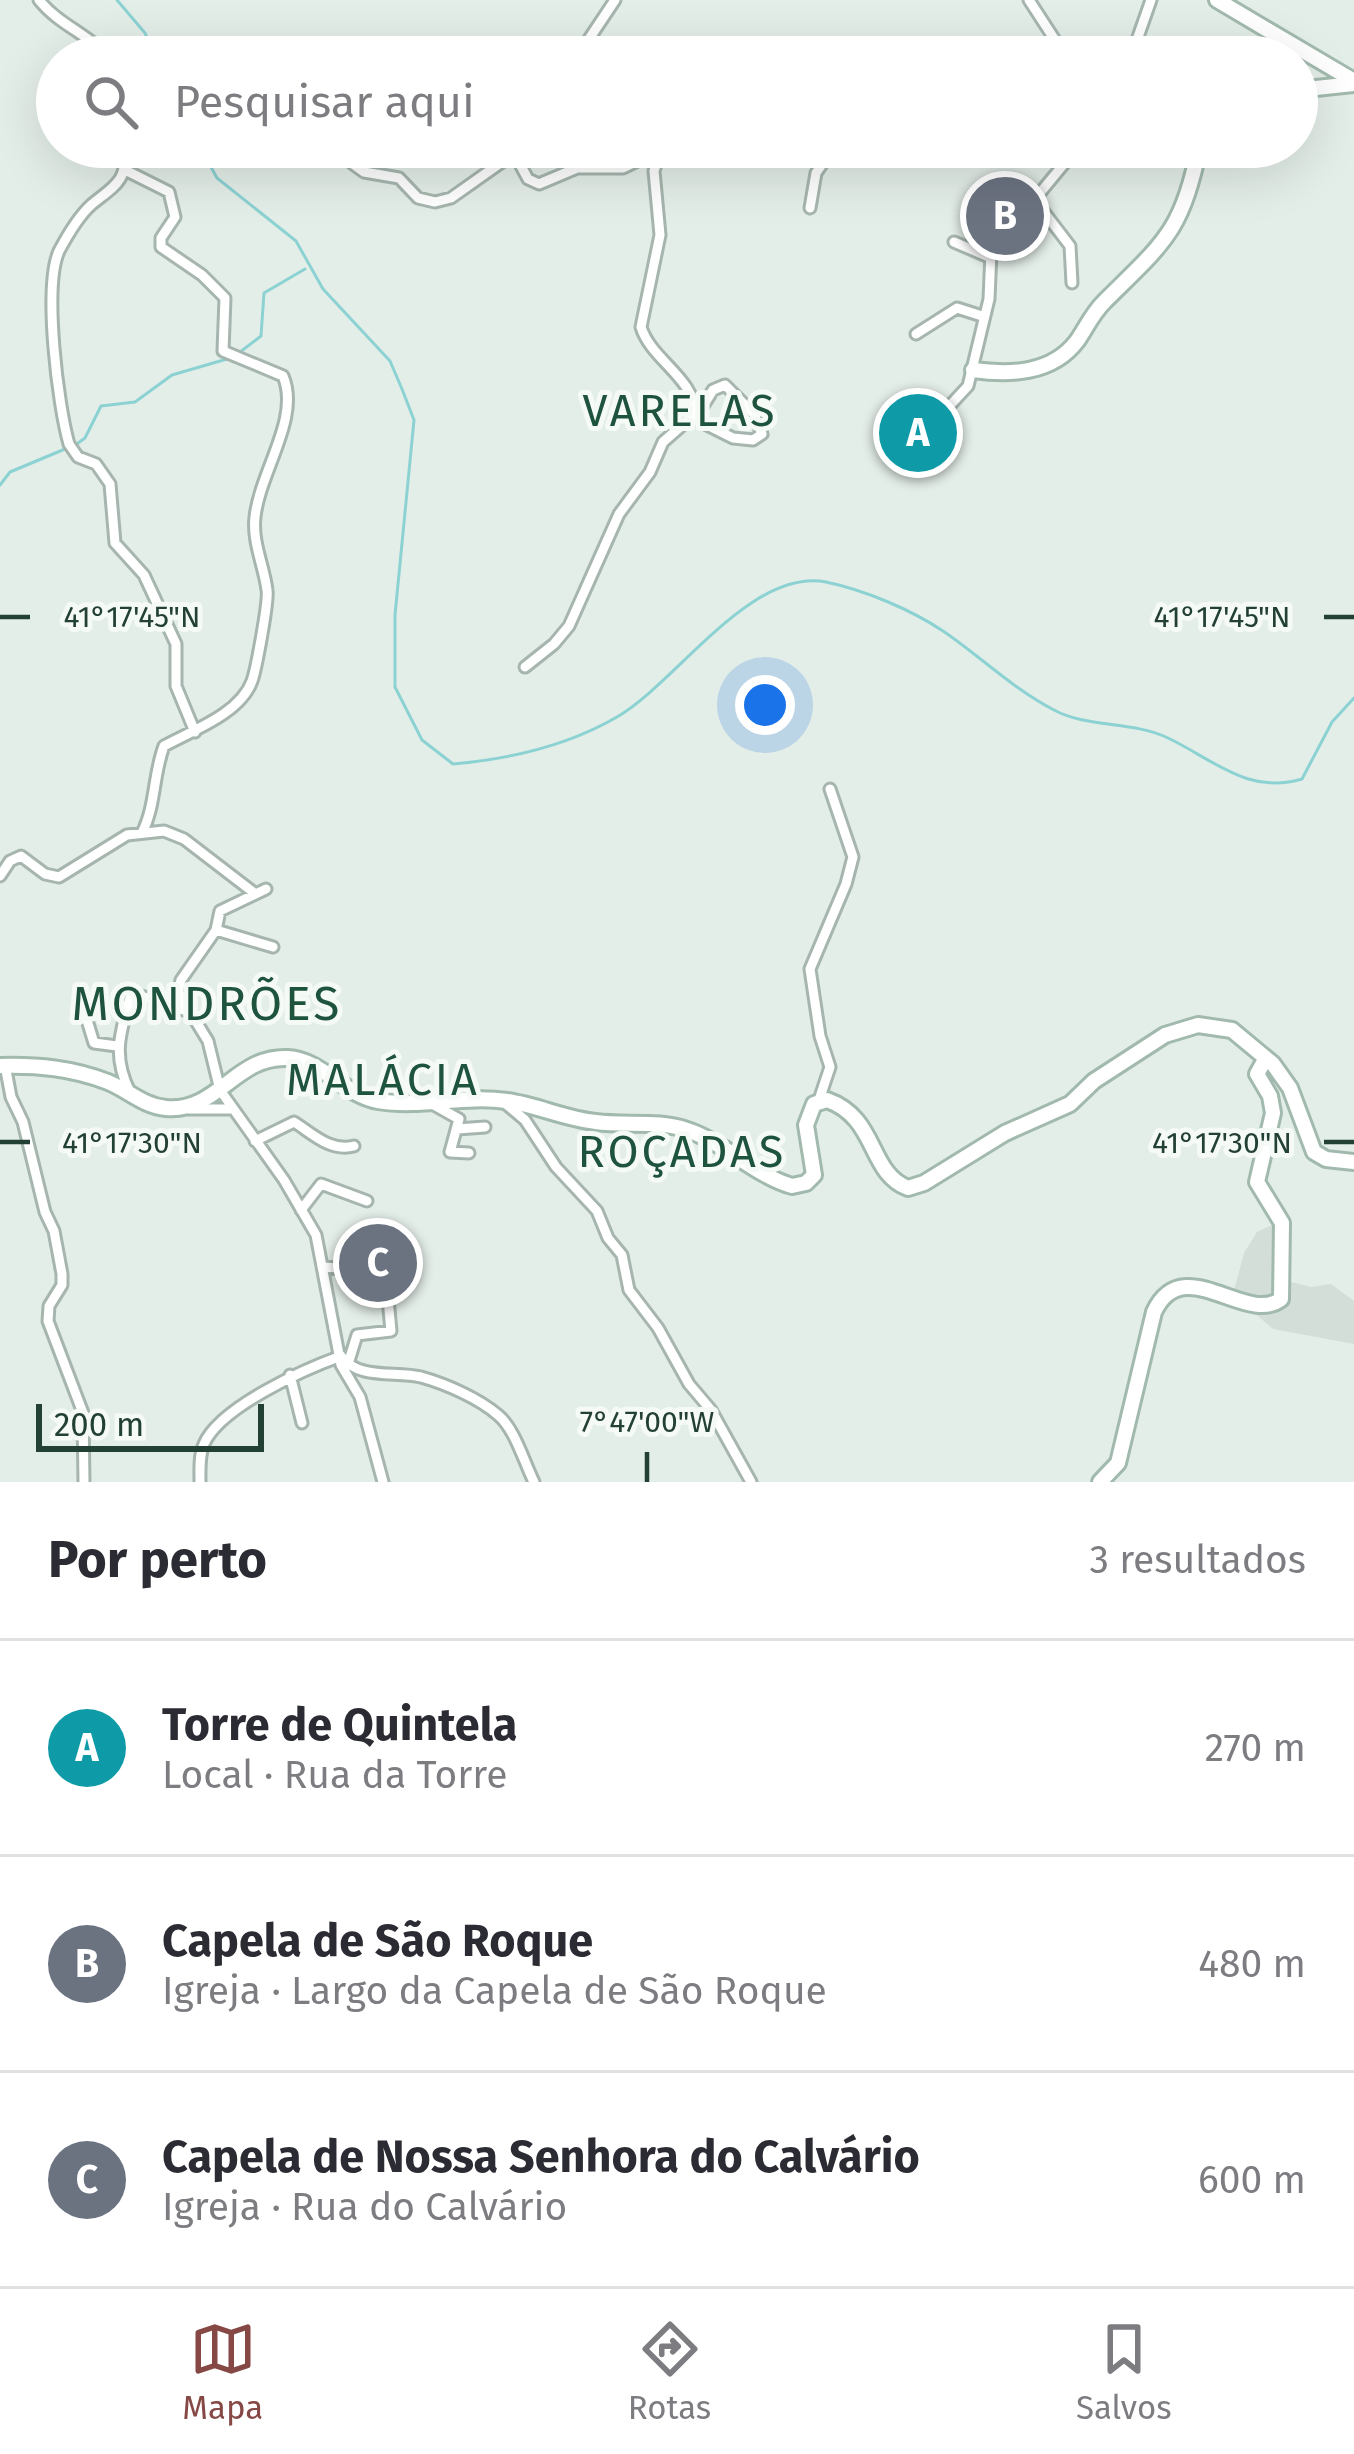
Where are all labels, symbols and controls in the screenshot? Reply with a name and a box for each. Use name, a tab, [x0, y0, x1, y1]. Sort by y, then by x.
search box	[36, 36, 1318, 168]
icon: search	[78, 69, 144, 135]
text: Pesquisar aqui	[174, 75, 475, 129]
pin: B	[966, 171, 1044, 261]
district label: VARELAS	[582, 384, 778, 438]
pin: A	[879, 388, 957, 478]
text: 41°17'45"N	[63, 599, 201, 635]
text: 41°17'45"N	[1153, 599, 1291, 635]
your location	[735, 675, 795, 735]
district label: MONDRÕES	[72, 975, 342, 1033]
district label: MALÁCIA	[286, 1053, 480, 1107]
text: 41°17'30"N	[62, 1125, 202, 1161]
district label: ROÇADAS	[578, 1125, 786, 1179]
text: 41°17'30"N	[1152, 1125, 1292, 1161]
pin: C	[339, 1218, 417, 1308]
scale bar	[36, 1398, 264, 1451]
text: 7°47'00"W	[580, 1404, 714, 1440]
text: 200 m	[54, 1405, 144, 1445]
text: Por perto	[48, 1529, 267, 1591]
text: 3 resultados	[1089, 1537, 1306, 1583]
text: Torre de Quintela	[162, 1698, 518, 1752]
text: A	[75, 1725, 99, 1771]
text: 270 m	[1205, 1725, 1306, 1771]
text: Local · Rua da Torre	[162, 1752, 507, 1798]
text: Capela de São Roque	[162, 1914, 593, 1968]
text: B	[75, 1941, 99, 1987]
text: 480 m	[1198, 1941, 1306, 1987]
text: Igreja · Largo da Capela de São Roque	[162, 1968, 827, 2014]
text: Capela de Nossa Senhora do Calvário	[162, 2130, 920, 2184]
text: C	[76, 2157, 98, 2203]
text: 600 m	[1198, 2157, 1306, 2203]
text: Igreja · Rua do Calvário	[162, 2184, 567, 2230]
tab: Mapa	[182, 2316, 263, 2428]
tab: Rotas	[628, 2316, 711, 2428]
tab: Salvos	[1076, 2316, 1172, 2428]

